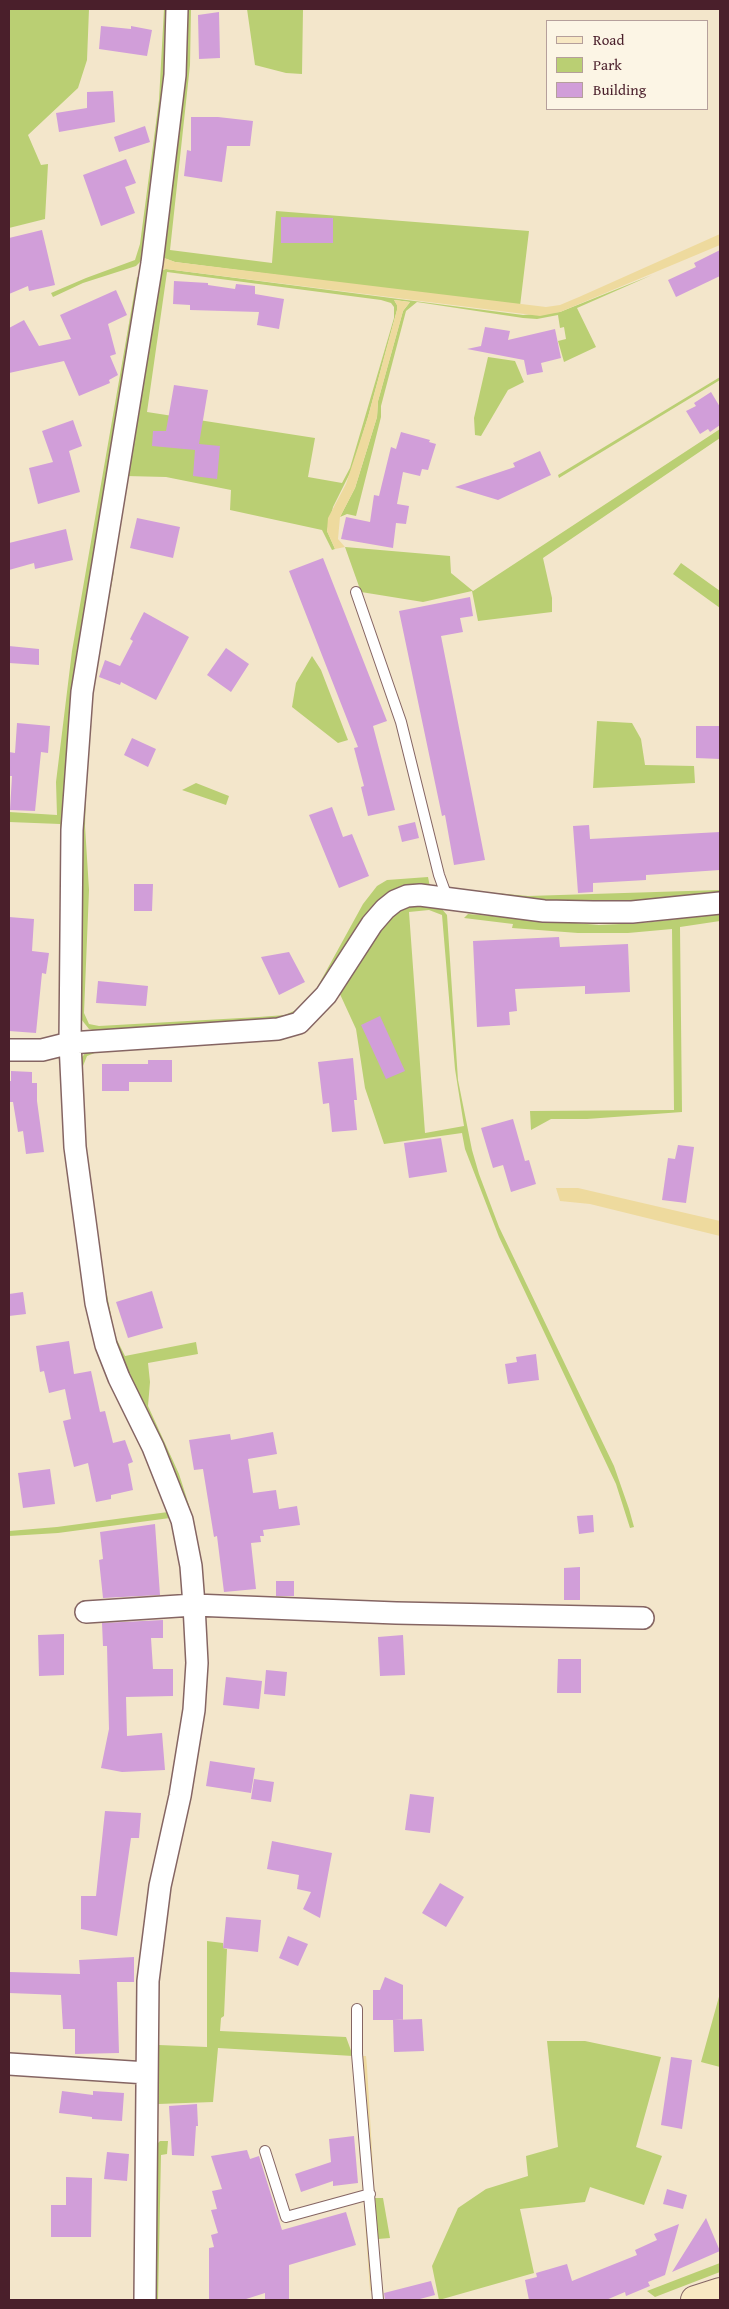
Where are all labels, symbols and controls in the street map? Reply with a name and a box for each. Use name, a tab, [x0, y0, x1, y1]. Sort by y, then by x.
legend	[546, 20, 709, 110]
text: Road	[593, 29, 624, 50]
text: Park	[593, 54, 622, 75]
text: Building	[593, 79, 646, 100]

